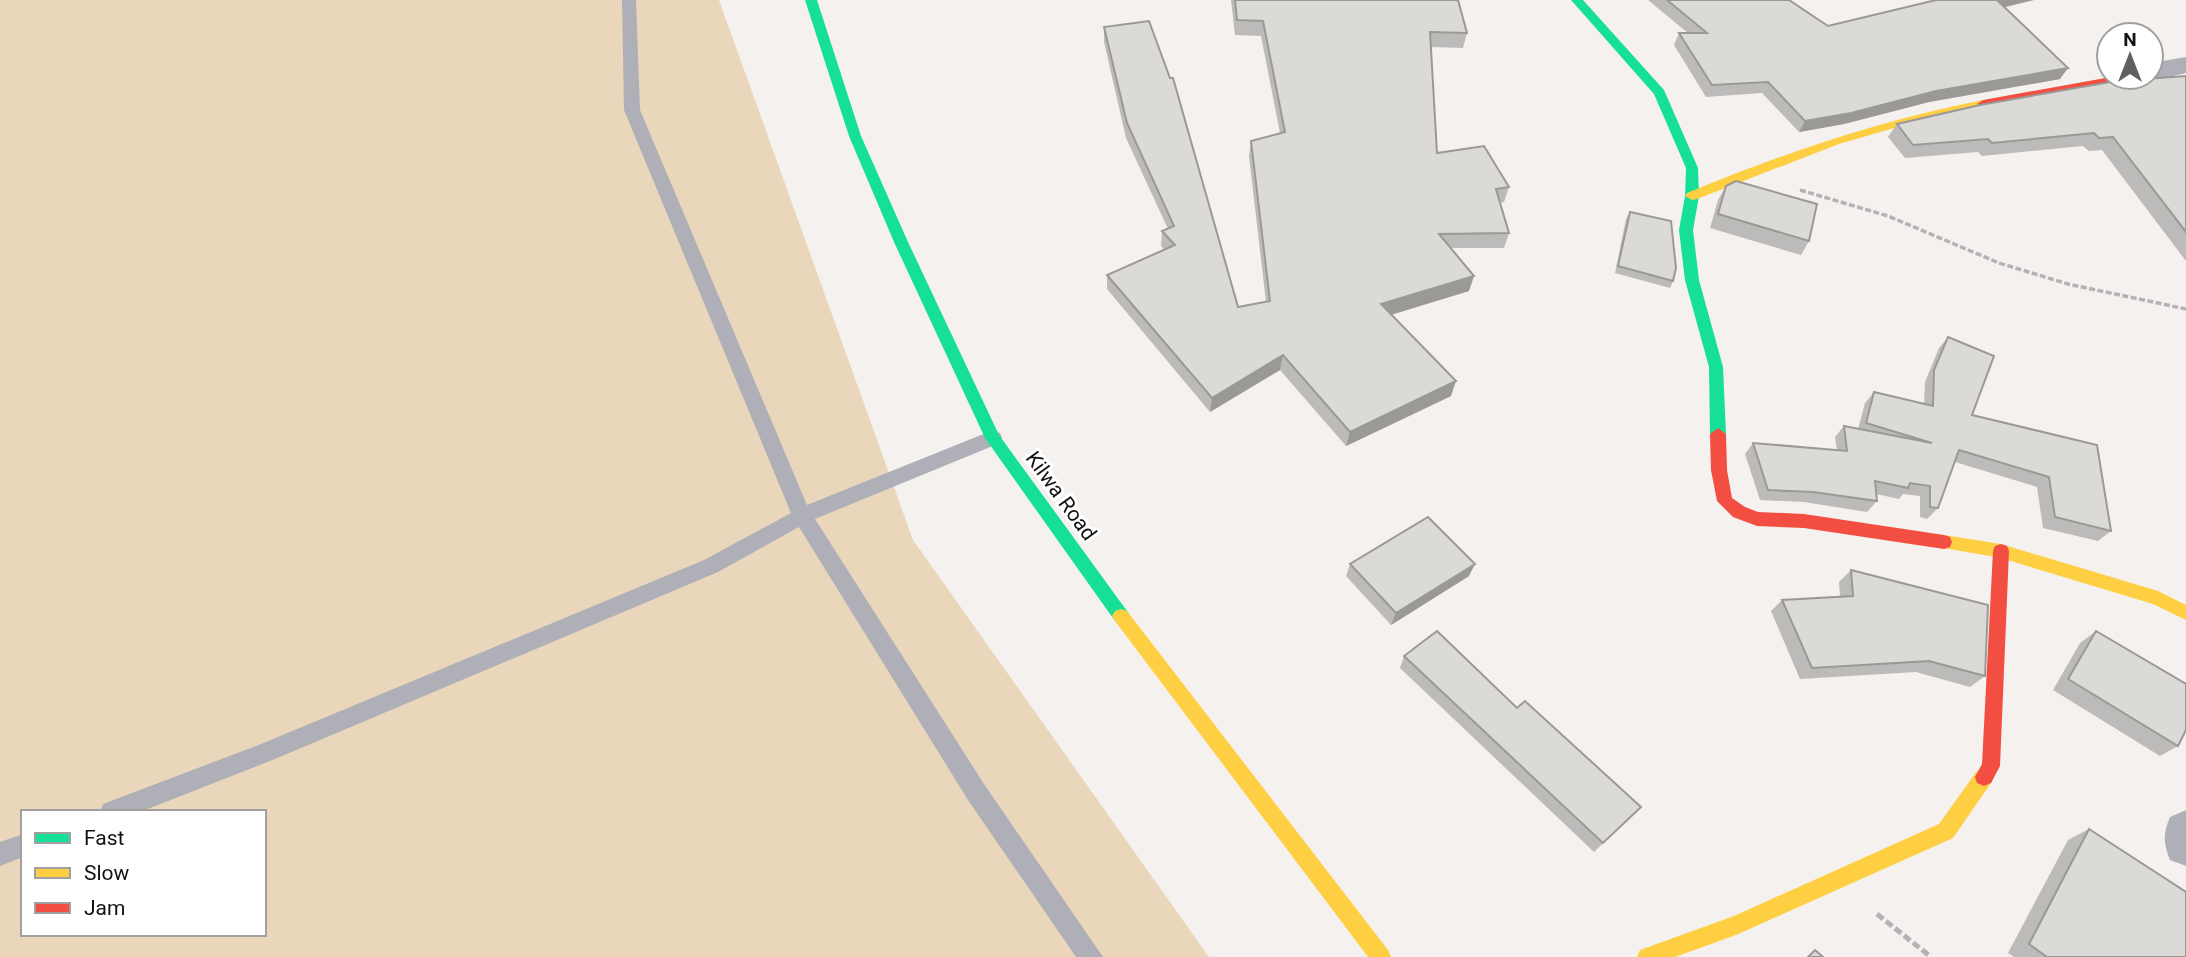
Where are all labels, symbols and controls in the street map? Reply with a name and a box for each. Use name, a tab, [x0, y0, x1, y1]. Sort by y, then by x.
north arrow	[2095, 21, 2165, 91]
text: N	[2123, 28, 2137, 51]
street label: Kilwa Road	[1021, 447, 1101, 545]
legend	[21, 810, 266, 936]
text: Fast	[84, 826, 125, 850]
text: Slow	[84, 861, 130, 885]
text: Jam	[84, 896, 125, 920]

